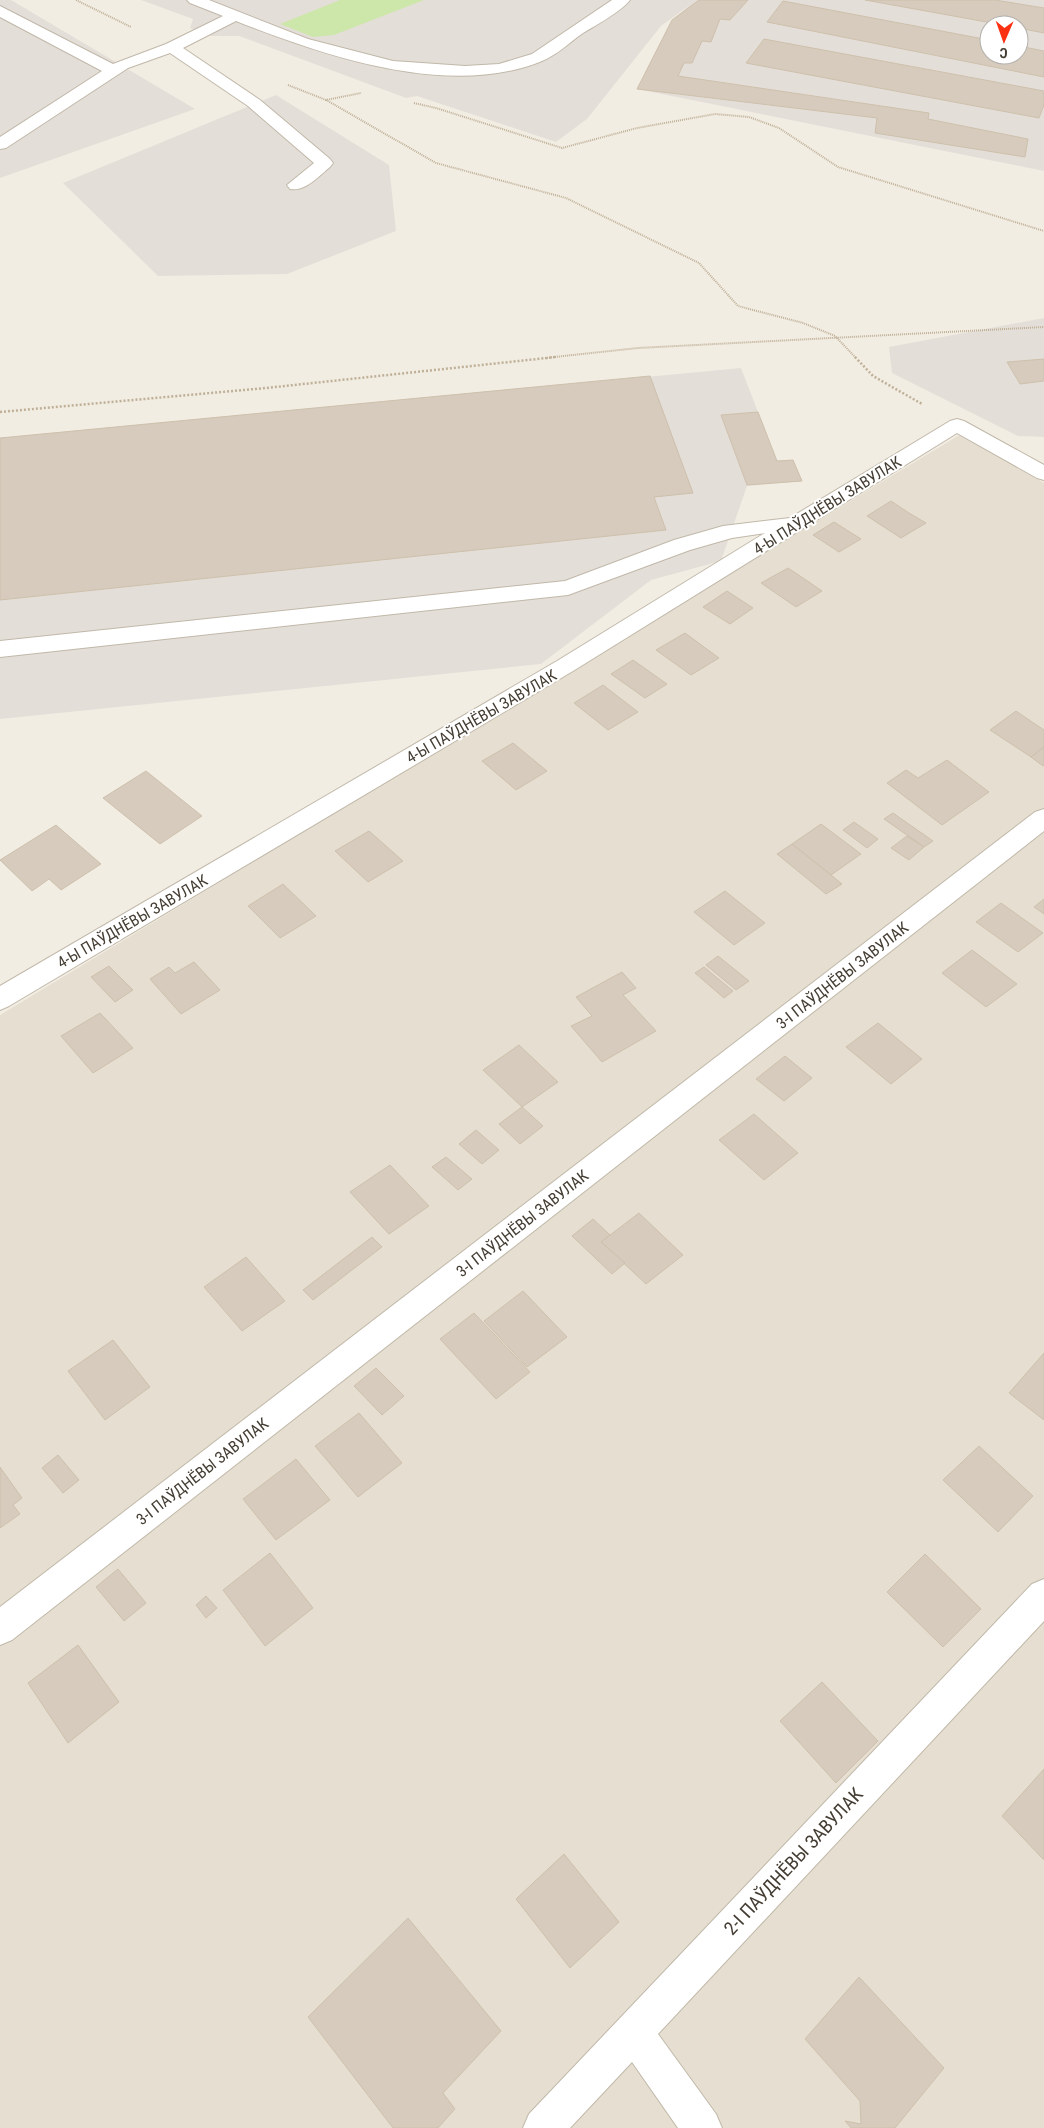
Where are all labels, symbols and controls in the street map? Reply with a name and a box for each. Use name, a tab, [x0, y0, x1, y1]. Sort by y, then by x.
north arrow	[979, 15, 1029, 65]
text: С	[999, 45, 1008, 61]
street label: 4-Ы ПАЎДНЁВЫ ЗАВУЛАК	[750, 452, 905, 559]
street label: 4-Ы ПАЎДНЁВЫ ЗАВУЛАК	[403, 666, 560, 767]
street label: 4-Ы ПАЎДНЁВЫ ЗАВУЛАК	[54, 871, 211, 972]
street label: 3-І ПАЎДНЁВЫ ЗАВУЛАК	[772, 918, 912, 1033]
street label: 3-І ПАЎДНЁВЫ ЗАВУЛАК	[452, 1166, 592, 1281]
street label: 3-І ПАЎДНЁВЫ ЗАВУЛАК	[132, 1414, 272, 1529]
street label: 2-І ПАЎДНЁВЫ ЗАВУЛАК	[719, 1783, 868, 1940]

